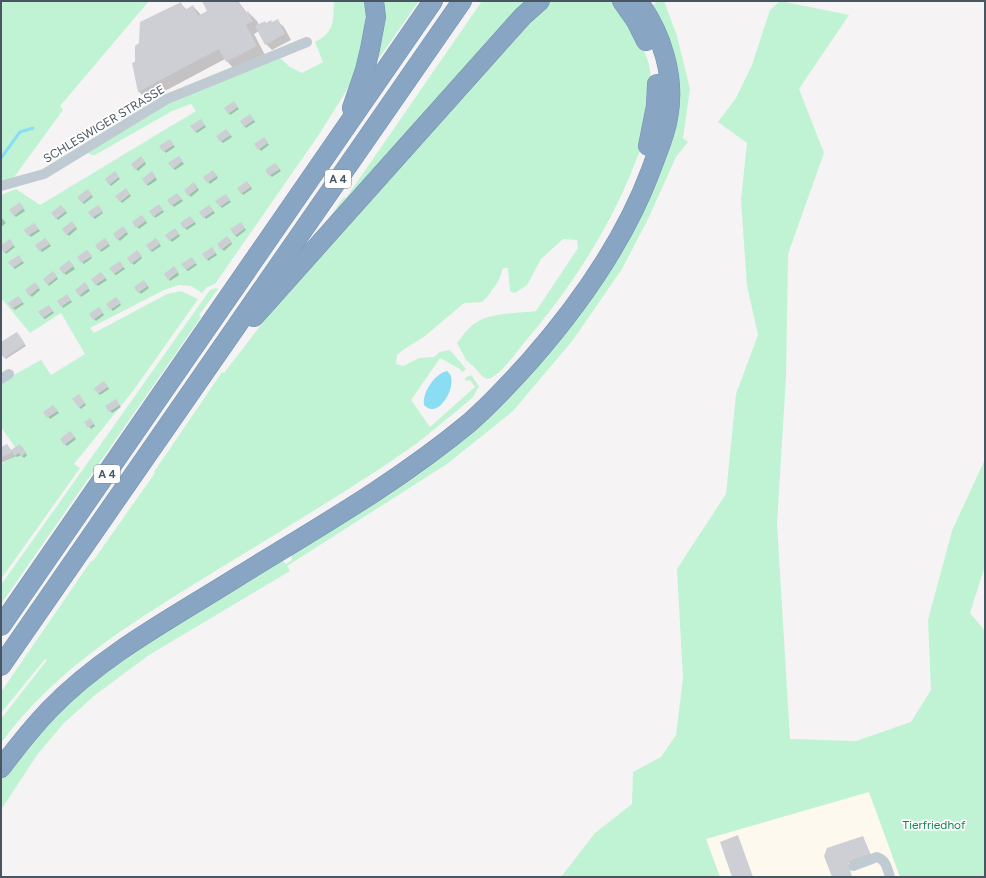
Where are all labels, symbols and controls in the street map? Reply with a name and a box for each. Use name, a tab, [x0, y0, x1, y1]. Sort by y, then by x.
street label: SCHLESWIGER STRASSE	[41, 82, 167, 166]
road number: A 4	[325, 170, 351, 188]
road number: A 4	[94, 465, 120, 483]
park label: Tierfriedhof	[903, 818, 966, 832]

